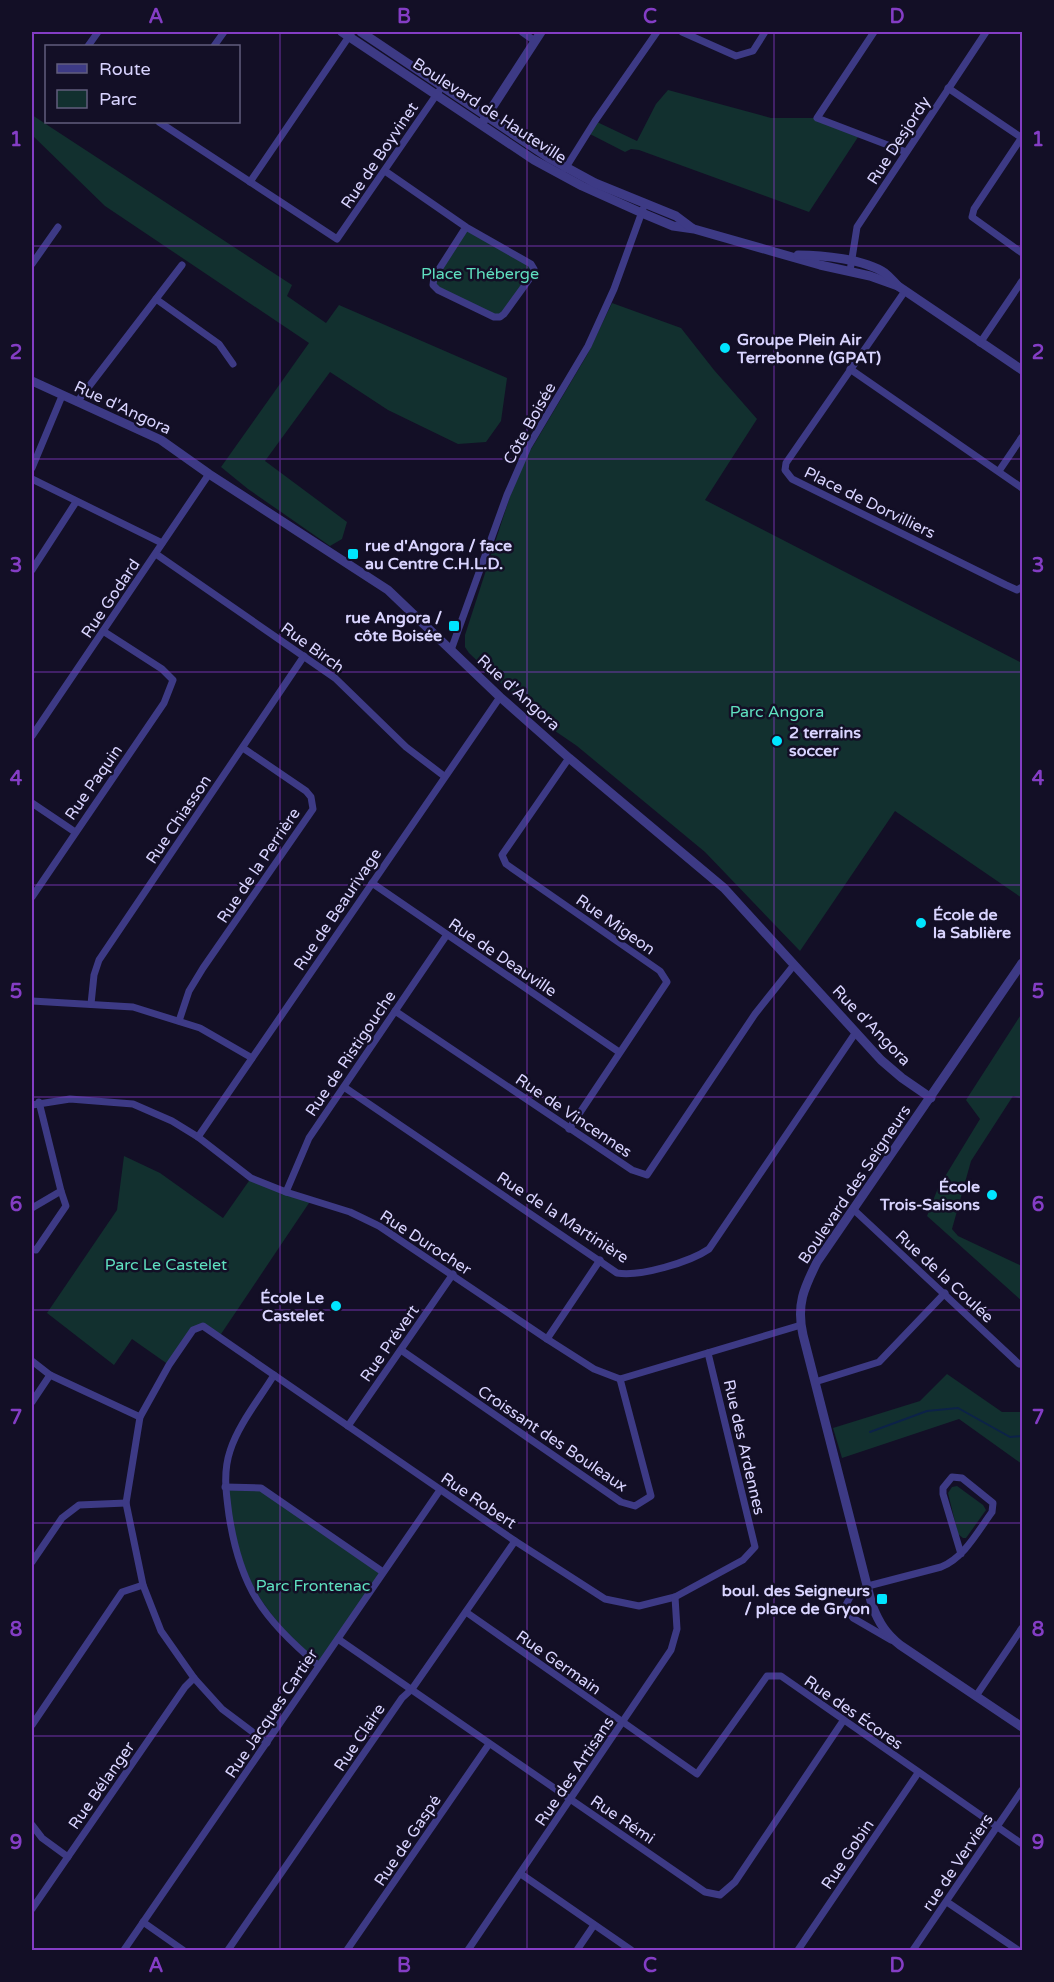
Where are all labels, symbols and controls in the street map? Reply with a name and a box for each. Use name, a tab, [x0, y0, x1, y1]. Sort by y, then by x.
text: A	[149, 5, 164, 29]
text: B	[397, 5, 411, 29]
text: C	[643, 5, 657, 29]
text: D	[889, 5, 905, 29]
legend	[45, 45, 240, 123]
street label: Boulevard de Hauteville	[409, 54, 570, 168]
text: Route	[99, 58, 151, 80]
text: Parc	[99, 88, 137, 110]
street label: Rue Desjordy	[863, 92, 935, 188]
street label: Rue de Boyvinet	[337, 98, 423, 213]
text: 1	[10, 128, 22, 152]
text: 1	[1032, 128, 1044, 152]
park label: Place Théberge	[421, 264, 539, 284]
place label: Groupe Plein Air Terrebonne (GPAT)	[736, 330, 881, 368]
text: 2	[10, 341, 22, 365]
marker: Groupe Plein Air Terrebonne (GPAT)	[718, 341, 732, 355]
text: 2	[1032, 341, 1044, 365]
street label: Rue d'Angora	[71, 377, 174, 439]
street label: Côte Boisée	[499, 379, 561, 468]
street label: Place de Dorvilliers	[801, 462, 938, 543]
place label: rue d'Angora / face au Centre C.H.L.D.	[365, 536, 512, 574]
marker: rue d'Angora / face au Centre C.H.L.D.	[346, 547, 360, 561]
text: 3	[10, 554, 22, 578]
text: 3	[1032, 554, 1044, 578]
street label: Rue Godard	[77, 555, 145, 642]
place label: rue Angora / côte Boisée	[345, 608, 442, 646]
street label: Rue Birch	[277, 618, 348, 677]
marker: rue Angora / côte Boisée	[447, 619, 461, 633]
street label: Rue d'Angora	[473, 650, 564, 735]
park label: Parc Angora	[730, 702, 824, 722]
place label: 2 terrains soccer	[789, 723, 861, 761]
marker: 2 terrains soccer	[770, 734, 784, 748]
street label: Rue Paquin	[61, 741, 127, 824]
text: 4	[10, 767, 23, 791]
text: 4	[1032, 767, 1045, 791]
street label: Rue Chiasson	[142, 771, 216, 868]
street label: Rue de la Perrière	[213, 804, 305, 927]
street label: Rue de Beaurivage	[290, 845, 386, 974]
street label: Rue Migeon	[572, 890, 659, 959]
place label: École de la Sablière	[933, 905, 1011, 943]
street label: Rue de Deauville	[444, 914, 561, 1002]
marker: École de la Sablière	[914, 916, 928, 930]
text: 5	[10, 980, 22, 1004]
text: 5	[1032, 980, 1044, 1004]
street label: Rue d'Angora	[828, 981, 915, 1070]
street label: Rue de Ristigouche	[301, 987, 400, 1120]
street label: Rue de Vincennes	[511, 1069, 635, 1162]
street label: Boulevard des Seigneurs	[794, 1101, 915, 1268]
street label: Rue de la Martinière	[493, 1168, 632, 1268]
place label: École Trois-Saisons	[879, 1177, 980, 1215]
marker: École Trois-Saisons	[985, 1188, 999, 1202]
text: 6	[10, 1193, 22, 1217]
text: 6	[1032, 1193, 1044, 1217]
street label: Rue Durocher	[376, 1206, 476, 1280]
street label: Rue de la Coulée	[891, 1226, 998, 1327]
park label: Parc Le Castelet	[105, 1255, 227, 1275]
place label: École Le Castelet	[260, 1288, 325, 1326]
marker: École Le Castelet	[329, 1299, 343, 1313]
street label: Rue Prévert	[356, 1301, 424, 1386]
street label: Rue des Ardennes	[719, 1378, 769, 1517]
street label: Croissant des Bouleaux	[474, 1381, 631, 1496]
text: 7	[10, 1406, 22, 1430]
text: 7	[1032, 1406, 1044, 1430]
street label: Rue Robert	[437, 1468, 520, 1533]
park label: Parc Frontenac	[256, 1576, 370, 1596]
place label: boul. des Seigneurs / place de Gryon	[722, 1581, 870, 1619]
marker: boul. des Seigneurs / place de Gryon	[875, 1592, 889, 1606]
text: 8	[10, 1618, 22, 1642]
text: 8	[1032, 1618, 1044, 1642]
street label: Rue Germain	[512, 1626, 605, 1699]
street label: Rue Jacques Cartier	[221, 1644, 323, 1782]
street label: Rue des Écores	[800, 1671, 907, 1754]
street label: Rue Claire	[330, 1700, 390, 1775]
street label: Rue des Artisans	[531, 1713, 619, 1830]
street label: Rue Bélanger	[64, 1737, 140, 1833]
street label: Rue de Gaspé	[370, 1791, 446, 1890]
street label: Rue Rémi	[586, 1791, 658, 1849]
street label: rue de Verviers	[918, 1810, 998, 1915]
street label: Rue Gobin	[817, 1816, 878, 1893]
text: 9	[10, 1831, 22, 1855]
text: 9	[1032, 1831, 1044, 1855]
text: A	[149, 1954, 164, 1978]
text: B	[397, 1954, 411, 1978]
text: C	[643, 1954, 657, 1978]
text: D	[889, 1954, 905, 1978]

